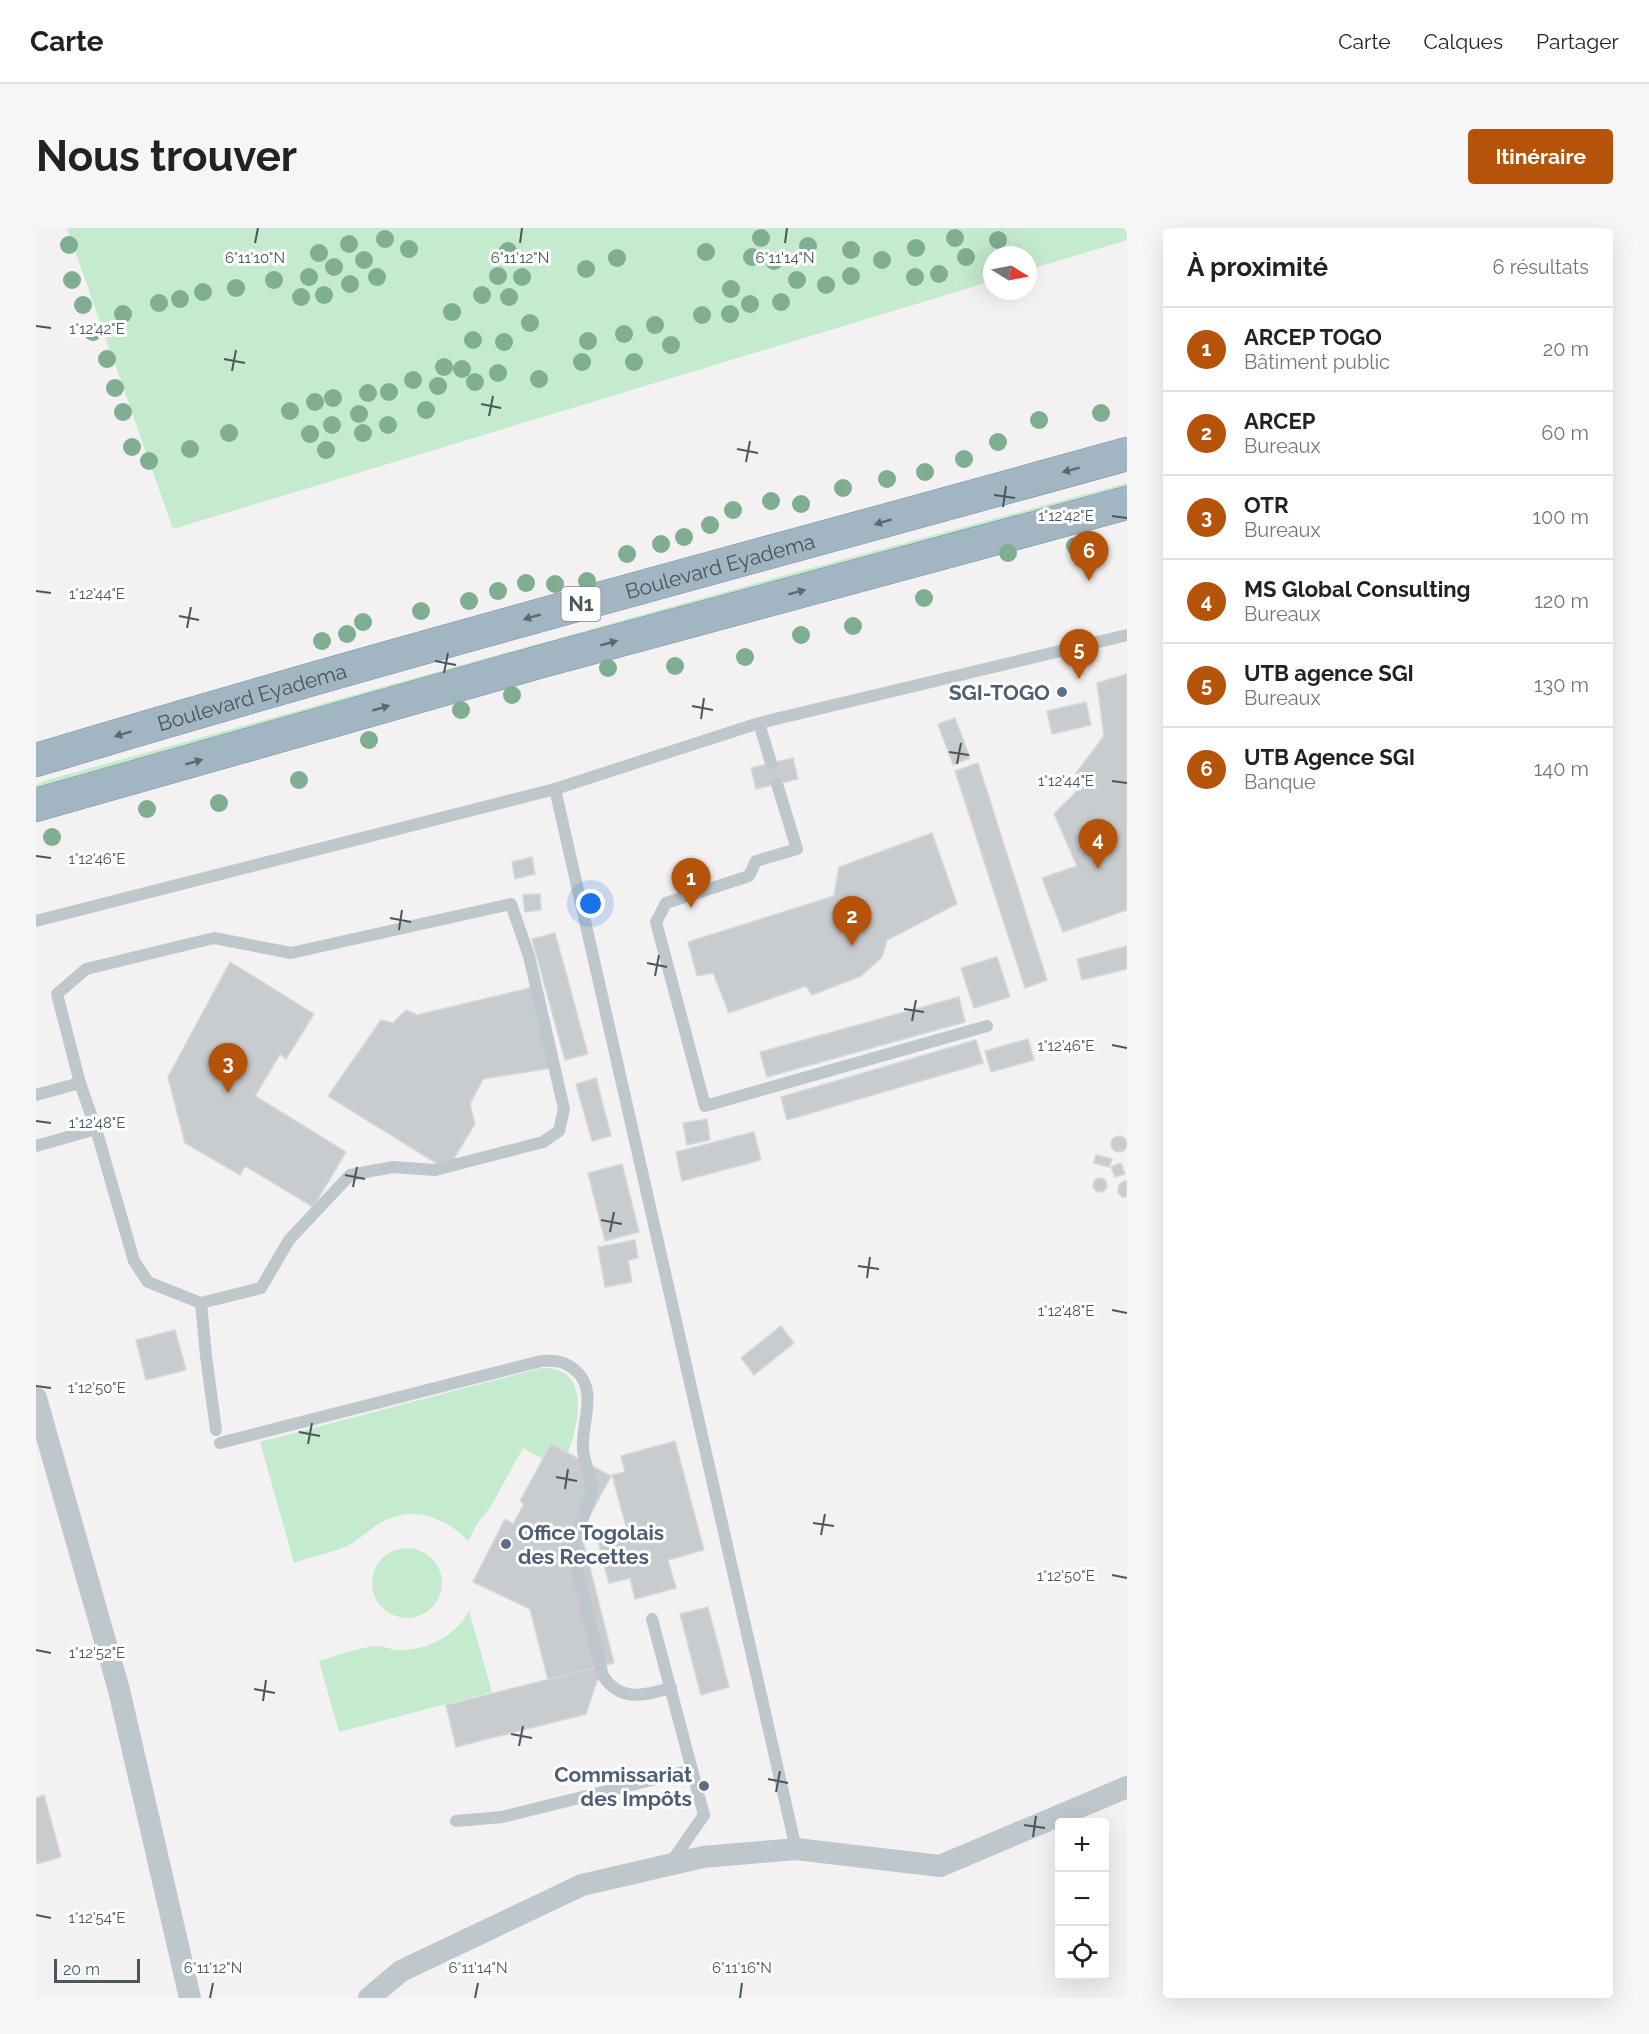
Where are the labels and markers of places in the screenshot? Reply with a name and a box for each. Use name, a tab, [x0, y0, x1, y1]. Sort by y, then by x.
pin: 6	[1070, 532, 1108, 581]
pin: 5	[1060, 630, 1098, 679]
place label: SGI-TOGO	[949, 680, 1050, 705]
marker: SGI-TOGO	[1055, 685, 1069, 699]
pin: 4	[1078, 820, 1118, 869]
pin: 1	[672, 858, 710, 908]
pin: 2	[832, 896, 872, 946]
pin: 3	[208, 1044, 248, 1093]
place label: Office Togolais des Recettes	[518, 1520, 664, 1569]
marker: Office Togolais des Recettes	[499, 1537, 513, 1551]
place label: Commissariat des Impôts	[554, 1762, 692, 1811]
marker: Commissariat des Impôts	[697, 1779, 711, 1793]

